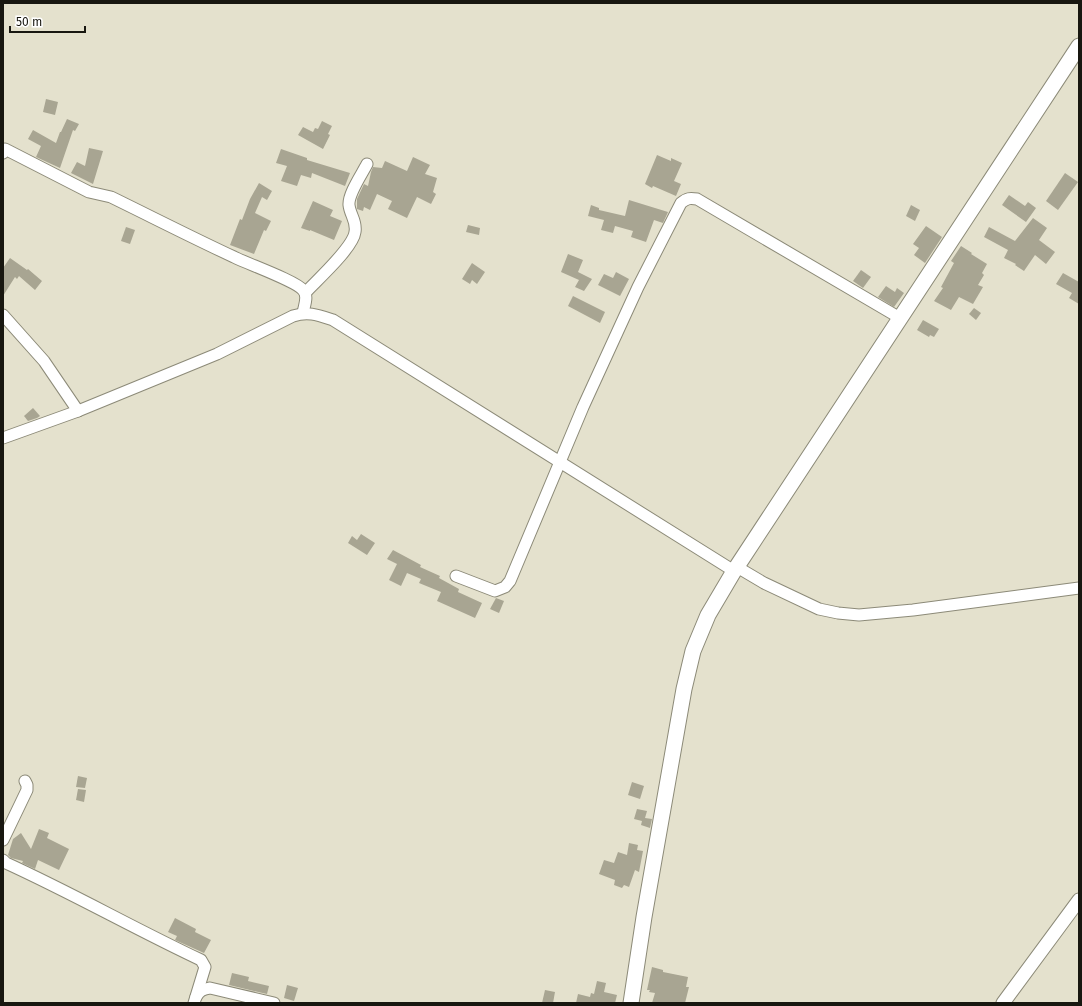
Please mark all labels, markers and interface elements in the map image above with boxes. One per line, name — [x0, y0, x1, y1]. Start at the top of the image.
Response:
scale bar — [10, 8, 85, 34]
text: 50 m — [16, 15, 42, 29]

